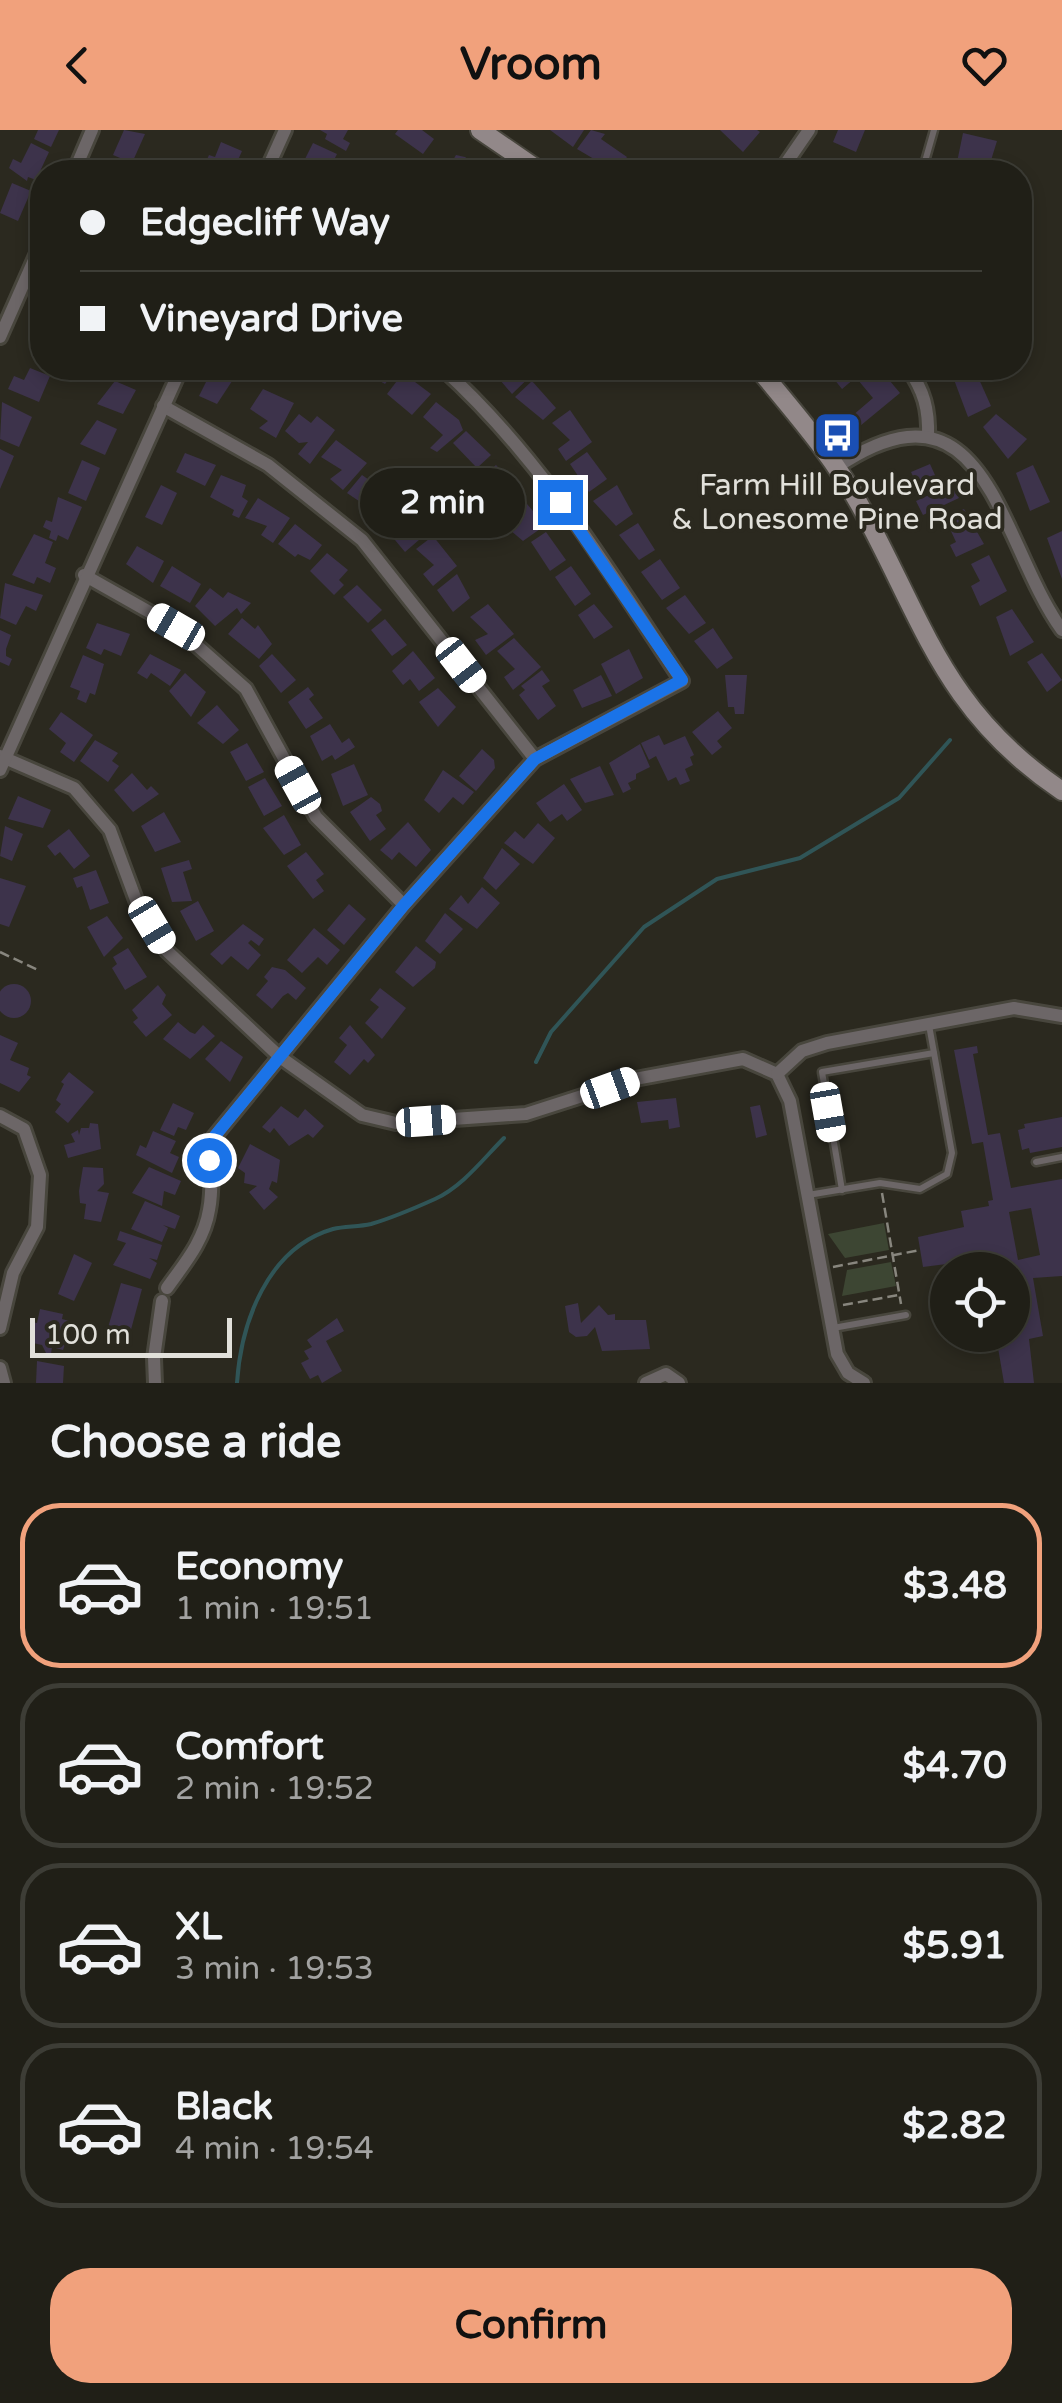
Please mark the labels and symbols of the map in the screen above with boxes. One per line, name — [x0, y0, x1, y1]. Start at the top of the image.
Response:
bus stop icon: Farm Hill Boulevard & Lonesome Pine Road — [811, 410, 863, 462]
callout: 2 min — [360, 467, 525, 537]
place label: Farm Hill Boulevard & Lonesome Pine Road — [671, 467, 1003, 538]
route end — [538, 480, 583, 525]
car — [143, 599, 209, 655]
car — [431, 632, 491, 698]
car — [270, 751, 326, 819]
car — [124, 892, 180, 958]
car — [577, 1064, 643, 1112]
car — [808, 1080, 848, 1144]
car — [395, 1104, 457, 1138]
route start — [187, 1138, 232, 1183]
scale bar — [30, 1313, 232, 1358]

